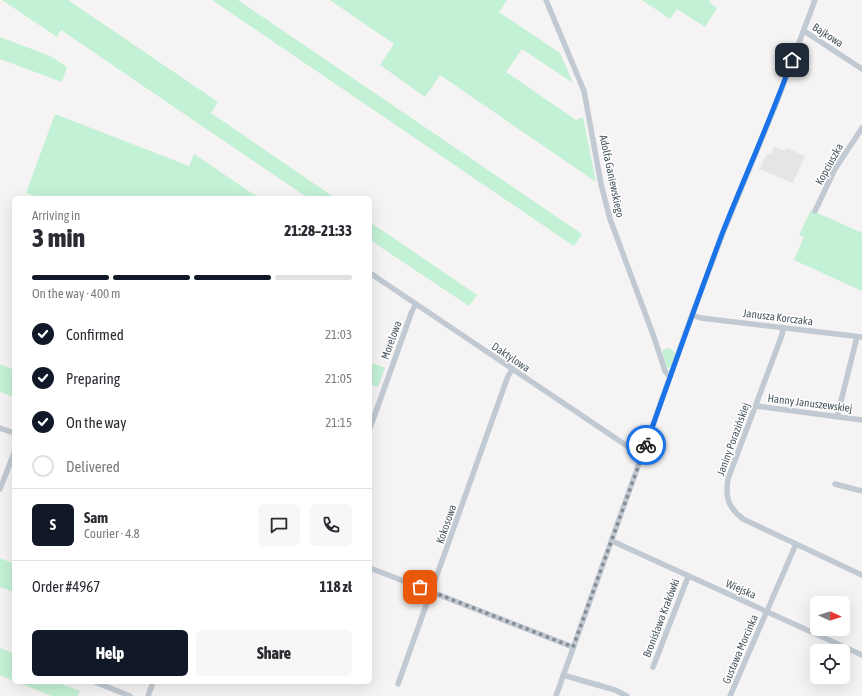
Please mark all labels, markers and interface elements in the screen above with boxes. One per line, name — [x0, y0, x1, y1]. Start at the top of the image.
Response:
street label: Bajkowa — [810, 21, 846, 49]
pin — [775, 43, 809, 77]
icon: home — [781, 49, 803, 71]
street label: Adolfa Ganiewskiego — [597, 134, 627, 218]
street label: Kopciuszka — [813, 141, 845, 187]
text: Arriving in — [32, 208, 80, 223]
text: 21:28–21:33 — [284, 222, 352, 239]
text: 3 min — [32, 223, 85, 253]
text: On the way · 400 m — [32, 286, 120, 301]
street label: Janusza Korczaka — [742, 307, 814, 327]
street label: Morelowa — [378, 319, 404, 361]
icon: check — [32, 323, 54, 345]
text: Confirmed — [66, 326, 124, 343]
text: 21:03 — [325, 327, 352, 342]
street label: Daktylowa — [490, 340, 532, 374]
icon: check — [32, 367, 54, 389]
text: Preparing — [66, 370, 120, 387]
text: 21:05 — [325, 371, 352, 386]
street label: Hanny Januszewskiej — [767, 392, 853, 414]
street label: Janiny Porazińskiej — [714, 401, 752, 477]
icon: check — [32, 411, 54, 433]
text: On the way — [66, 414, 127, 431]
text: 21:15 — [325, 415, 352, 430]
courier — [626, 425, 666, 465]
icon: bike — [635, 434, 657, 456]
text: Delivered — [66, 458, 120, 475]
street label: Kokosowa — [434, 503, 458, 545]
button: chat — [258, 504, 300, 546]
button: phone — [310, 504, 352, 546]
text: Sam — [84, 509, 108, 526]
text: S — [50, 516, 56, 533]
text: Courier · 4.8 — [84, 526, 140, 541]
pin — [403, 570, 437, 604]
icon: bag — [409, 576, 431, 598]
street label: Bronisława Krakówki — [640, 577, 682, 659]
street label: Wiejska — [724, 577, 758, 601]
text: Order #4967 — [32, 578, 100, 595]
text: 118 zł — [319, 578, 352, 595]
north arrow — [810, 596, 850, 636]
map controls — [810, 596, 850, 684]
street label: Gustawa Morcinka — [720, 613, 760, 685]
button: Help — [32, 630, 188, 676]
button: Share — [196, 630, 352, 676]
button: locate — [810, 644, 850, 684]

